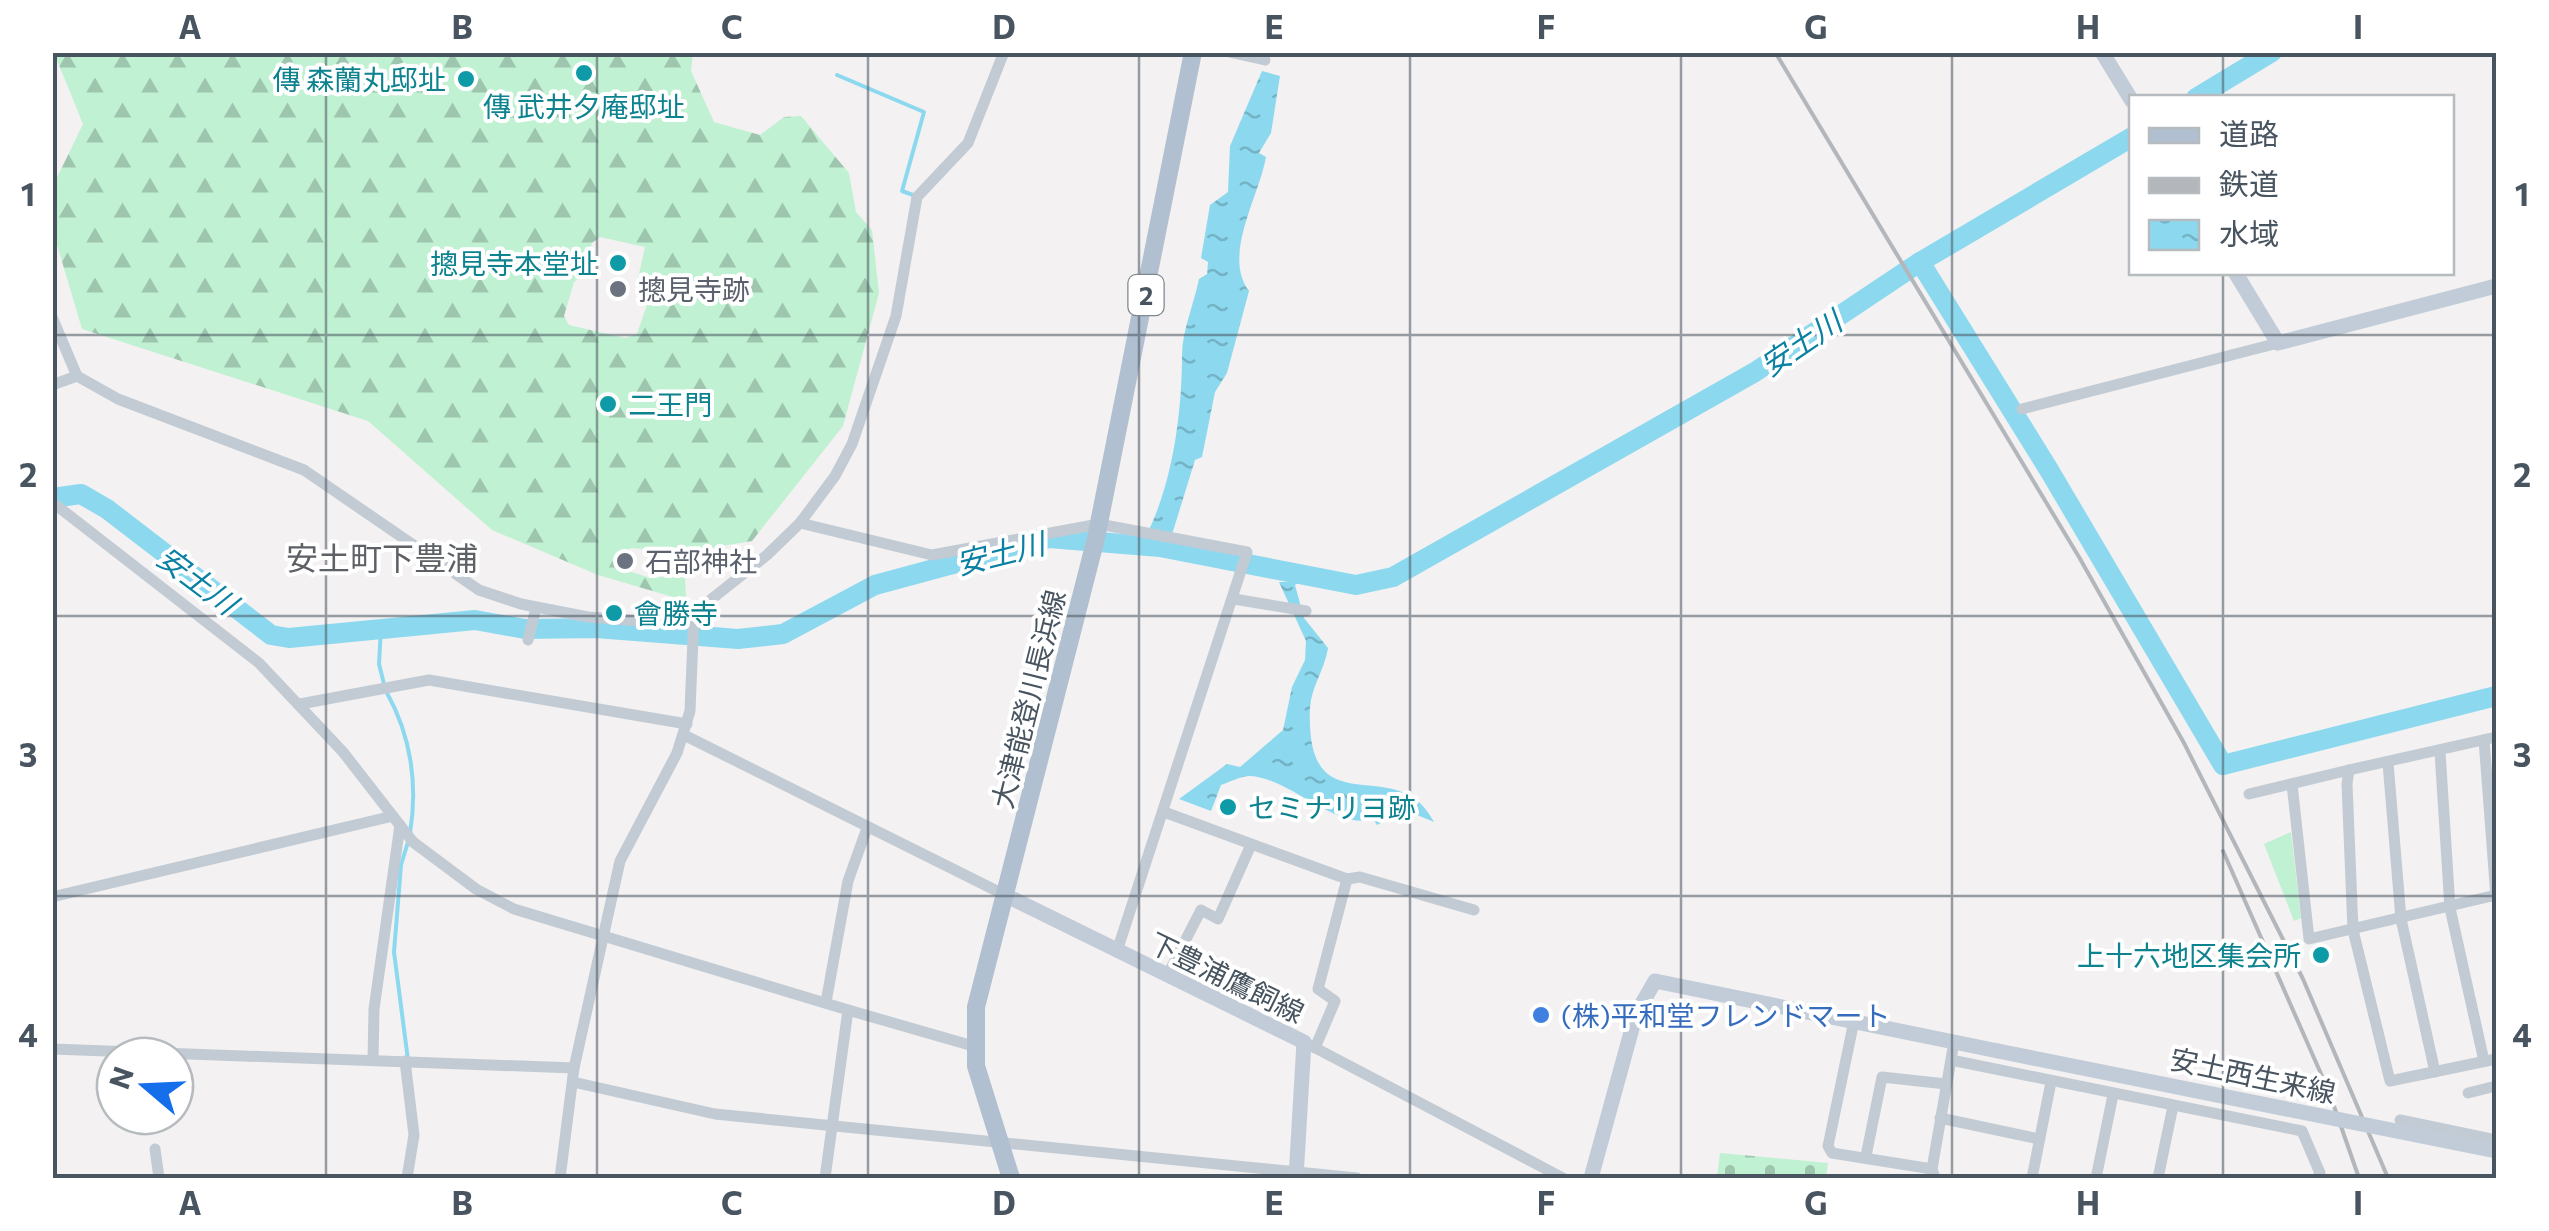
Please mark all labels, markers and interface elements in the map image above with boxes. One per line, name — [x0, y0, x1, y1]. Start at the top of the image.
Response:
text: A — [179, 6, 202, 46]
text: B — [451, 6, 473, 46]
text: C — [721, 6, 743, 46]
text: D — [992, 6, 1016, 46]
text: E — [1264, 6, 1284, 46]
text: F — [1537, 6, 1555, 46]
text: G — [1804, 6, 1828, 46]
text: H — [2076, 6, 2100, 46]
text: I — [2353, 6, 2363, 46]
place label: 傳 森蘭丸邸址 — [273, 62, 446, 96]
marker: 傳 武井夕庵邸址 — [573, 62, 595, 84]
marker: 傳 森蘭丸邸址 — [455, 68, 477, 90]
place label: 傳 武井夕庵邸址 — [483, 89, 685, 123]
legend — [2129, 95, 2454, 275]
text: 道路 — [2219, 114, 2279, 151]
text: 鉄道 — [2219, 164, 2279, 201]
text: 1 — [21, 173, 35, 213]
text: 1 — [2515, 173, 2529, 213]
text: 水域 — [2219, 214, 2279, 251]
place label: 摠見寺本堂址 — [430, 246, 598, 280]
marker: 摠見寺本堂址 — [607, 252, 629, 274]
place label: 摠見寺跡 — [638, 272, 750, 306]
road number: 2 — [1128, 275, 1164, 315]
marker: 摠見寺跡 — [607, 278, 629, 300]
water label: 安土川 — [1752, 300, 1850, 383]
place label: 二王門 — [628, 387, 712, 421]
marker: 二王門 — [597, 393, 619, 415]
text: 2 — [19, 454, 37, 494]
text: 2 — [2513, 454, 2531, 494]
water label: 安土川 — [952, 522, 1051, 581]
water label: 安土川 — [151, 537, 247, 623]
district label: 安土町下豊浦 — [286, 537, 478, 577]
place label: 石部神社 — [645, 544, 757, 578]
marker: 石部神社 — [614, 550, 636, 572]
street label: 大津能登川長浜線 — [984, 586, 1072, 812]
place label: 會勝寺 — [634, 596, 718, 630]
marker: 會勝寺 — [603, 602, 625, 624]
text: 3 — [19, 734, 37, 774]
text: 3 — [2513, 734, 2531, 774]
place label: セミナリヨ跡 — [1248, 790, 1416, 824]
marker: セミナリヨ跡 — [1217, 796, 1239, 818]
street label: 下豊浦鷹飼線 — [1144, 925, 1310, 1029]
place label: 上十六地区集会所 — [2077, 938, 2301, 972]
marker: 上十六地区集会所 — [2310, 944, 2332, 966]
place label: (株)平和堂フレンドマート — [1561, 998, 1891, 1032]
marker: (株)平和堂フレンドマート — [1530, 1004, 1552, 1026]
text: 4 — [18, 1014, 38, 1054]
text: 4 — [2512, 1014, 2532, 1054]
north arrow — [95, 1036, 195, 1136]
street label: 安土西生来線 — [2167, 1041, 2339, 1109]
text: N — [101, 1062, 140, 1093]
text: A — [179, 1182, 202, 1222]
text: B — [451, 1182, 473, 1222]
text: C — [721, 1182, 743, 1222]
text: D — [992, 1182, 1016, 1222]
text: E — [1264, 1182, 1284, 1222]
text: F — [1537, 1182, 1555, 1222]
text: G — [1804, 1182, 1828, 1222]
text: H — [2076, 1182, 2100, 1222]
text: I — [2353, 1182, 2363, 1222]

